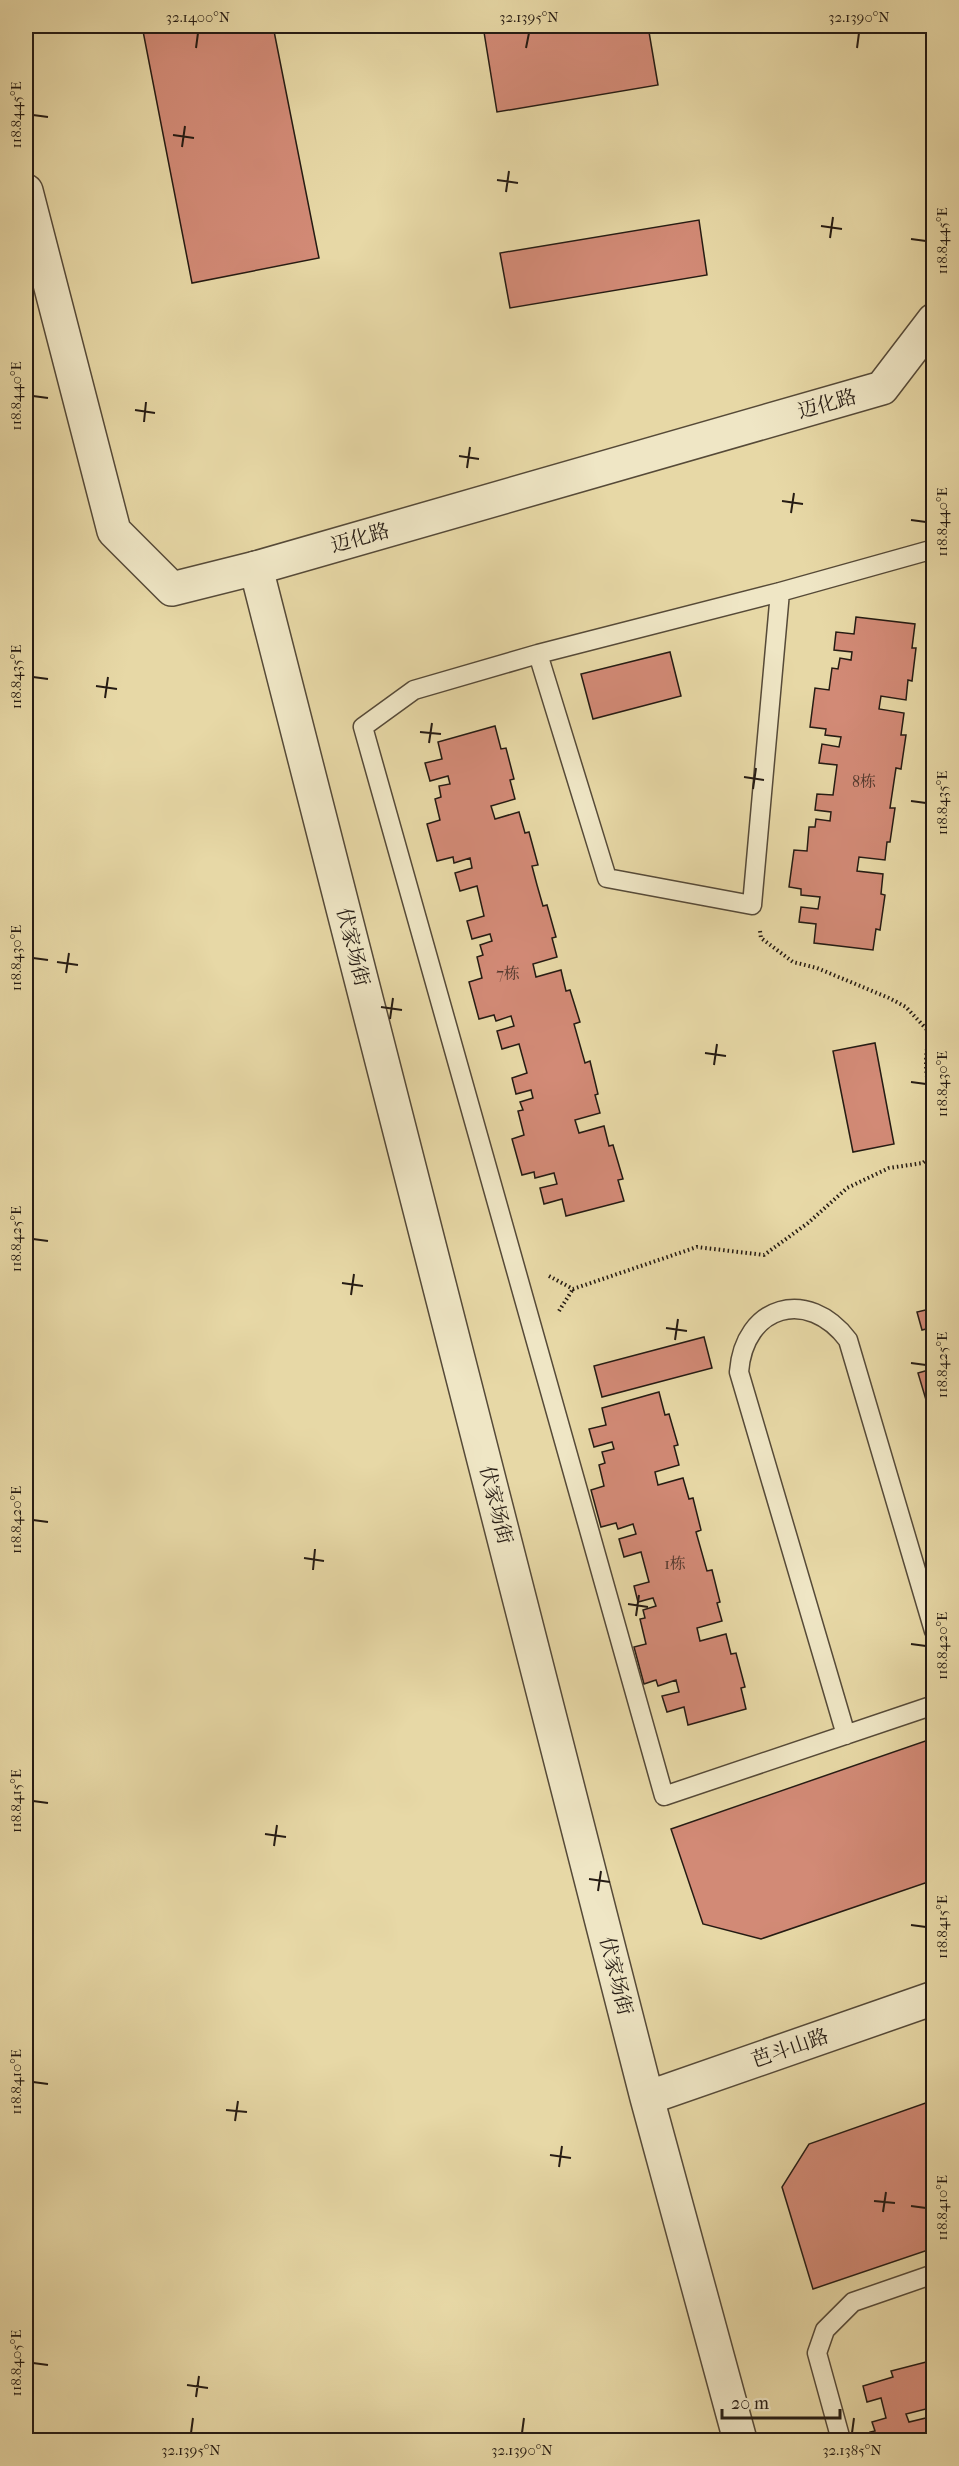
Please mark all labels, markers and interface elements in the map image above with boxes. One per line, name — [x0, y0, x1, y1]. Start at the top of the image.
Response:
text: 32.1400°N — [166, 8, 231, 26]
text: 32.1395°N — [499, 8, 559, 26]
text: 32.1390°N — [828, 8, 890, 26]
text: 118.8445°E — [7, 81, 25, 149]
text: 118.8445°E — [933, 207, 951, 275]
text: 118.8440°E — [7, 361, 25, 431]
street label: 迈化路 — [795, 385, 859, 423]
text: 118.8440°E — [933, 487, 951, 557]
street label: 迈化路 — [328, 519, 392, 557]
text: 118.8435°E — [7, 645, 25, 709]
text: 118.8435°E — [933, 771, 951, 835]
house number: 8栋 — [852, 772, 876, 791]
street label: 伏家场街 — [332, 905, 374, 989]
text: 118.8430°E — [7, 925, 25, 991]
house number: 7栋 — [496, 964, 520, 983]
text: 118.8430°E — [933, 1051, 951, 1117]
text: 118.8425°E — [7, 1206, 25, 1272]
text: 118.8425°E — [933, 1332, 951, 1398]
street label: 伏家场街 — [475, 1463, 517, 1547]
text: 118.8420°E — [7, 1486, 25, 1554]
house number: 1栋 — [664, 1554, 686, 1573]
text: 118.8420°E — [933, 1612, 951, 1680]
text: 118.8415°E — [7, 1769, 25, 1833]
text: 118.8415°E — [933, 1895, 951, 1959]
street label: 伏家场街 — [595, 1934, 637, 2018]
street label: 芭斗山路 — [748, 2024, 832, 2072]
text: 118.8410°E — [7, 2049, 25, 2115]
text: 118.8410°E — [933, 2175, 951, 2241]
text: 118.8405°E — [7, 2330, 25, 2396]
scale bar — [722, 2382, 840, 2420]
text: 20 m — [731, 2393, 769, 2414]
text: 32.1395°N — [161, 2441, 221, 2459]
text: 32.1390°N — [491, 2441, 553, 2459]
text: 32.1385°N — [822, 2441, 882, 2459]

